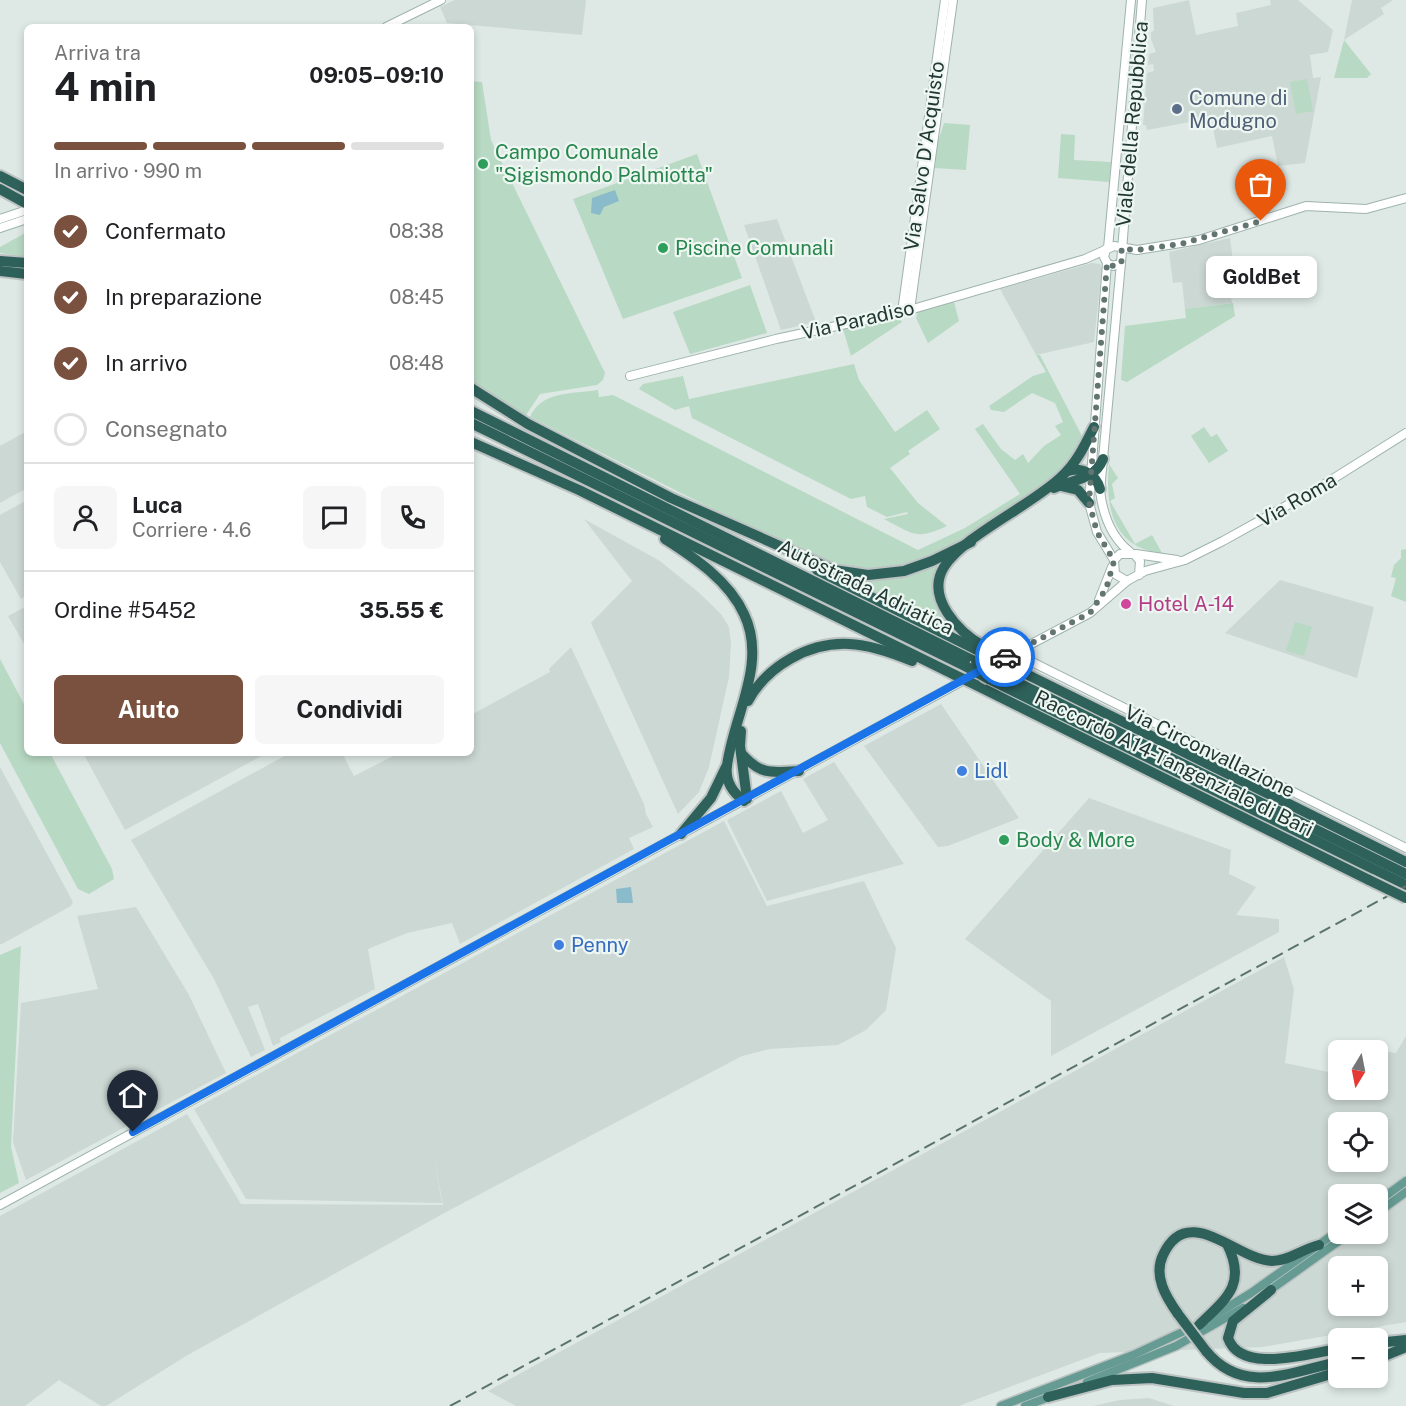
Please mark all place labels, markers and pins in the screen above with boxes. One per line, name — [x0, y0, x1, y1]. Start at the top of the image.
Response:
place label: Comune di Modugno — [1189, 86, 1287, 133]
marker: Comune di Modugno — [1170, 102, 1184, 116]
place label: Campo Comunale "Sigismondo Palmiotta" — [495, 140, 713, 187]
marker: Campo Comunale "Sigismondo Palmiotta" — [476, 157, 490, 171]
pin — [1235, 159, 1286, 221]
place label: Piscine Comunali — [675, 236, 834, 260]
marker: Piscine Comunali — [656, 241, 670, 255]
callout: GoldBet — [1206, 257, 1316, 299]
place label: Hotel A-14 — [1138, 592, 1234, 616]
marker: Hotel A-14 — [1119, 597, 1133, 611]
place label: Lidl — [974, 759, 1009, 783]
marker: Lidl — [955, 764, 969, 778]
place label: Body & More — [1016, 828, 1135, 852]
marker: Body & More — [997, 833, 1011, 847]
place label: Penny — [571, 933, 629, 957]
marker: Penny — [552, 938, 566, 952]
pin — [107, 1070, 158, 1132]

